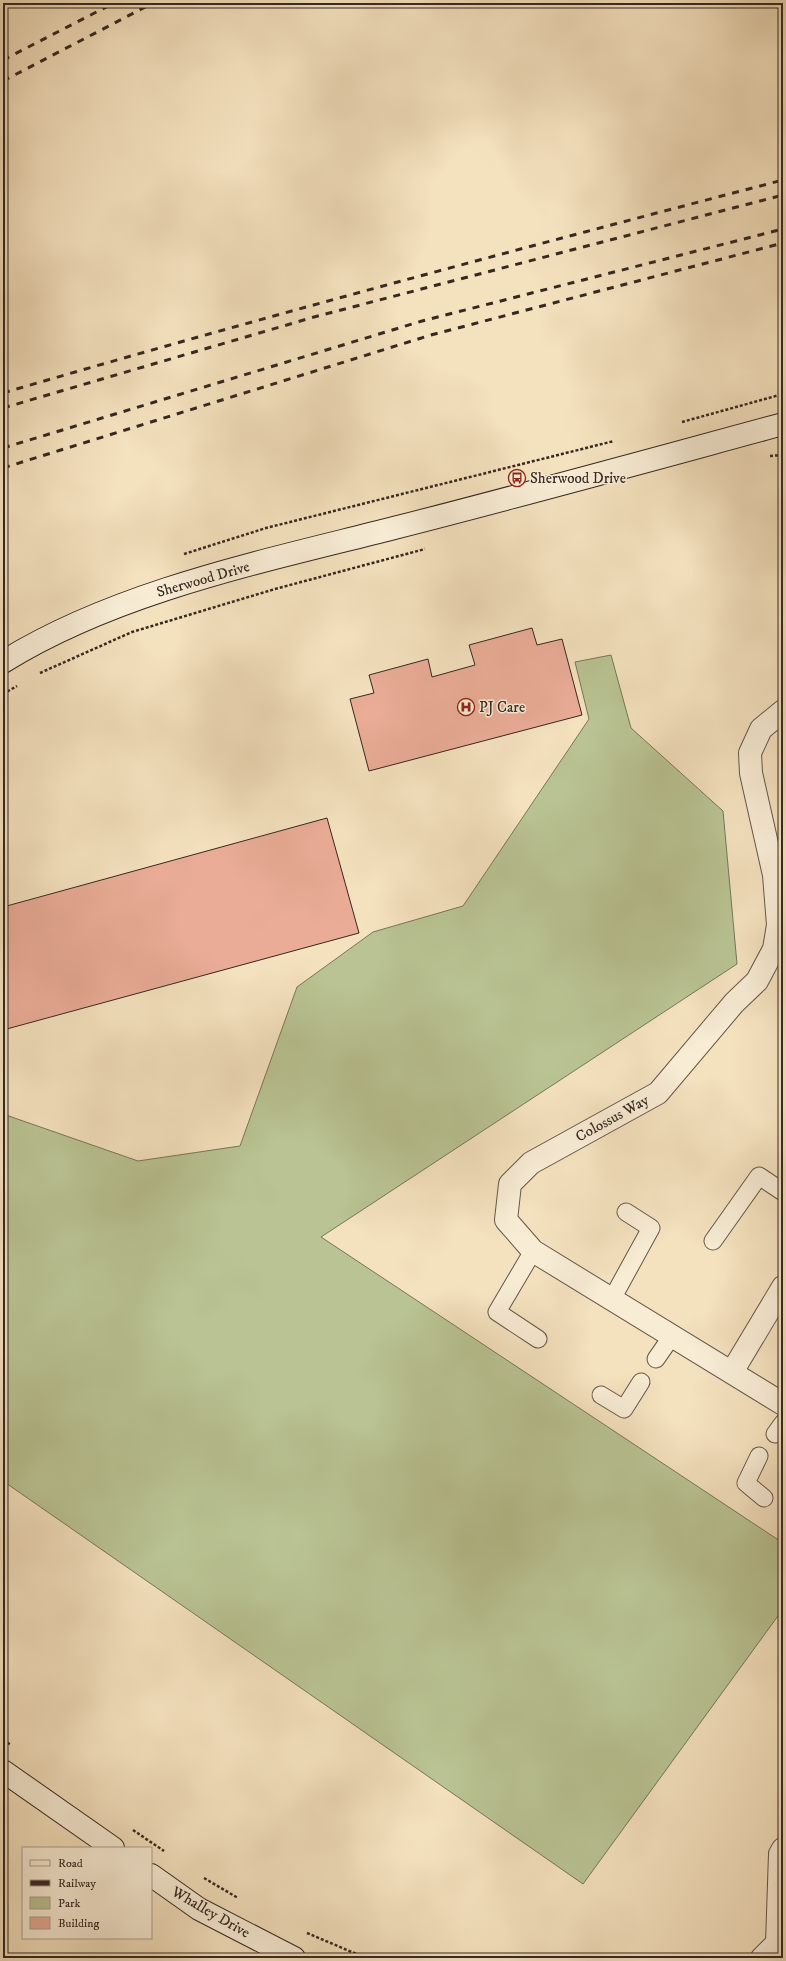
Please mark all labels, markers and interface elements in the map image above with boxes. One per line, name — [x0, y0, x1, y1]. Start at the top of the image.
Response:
bus stop icon: Sherwood Drive — [507, 468, 527, 488]
place label: Sherwood Drive — [530, 469, 626, 488]
street label: Sherwood Drive — [154, 557, 252, 602]
hospital icon: PJ Care — [456, 697, 476, 717]
place label: PJ Care — [479, 698, 525, 717]
street label: Colossus Way — [572, 1090, 653, 1146]
legend — [22, 1847, 152, 1939]
text: Road — [58, 1856, 83, 1871]
text: Railway — [58, 1876, 96, 1891]
street label: Whalley Drive — [167, 1882, 253, 1942]
text: Park — [58, 1896, 80, 1911]
text: Building — [58, 1916, 99, 1931]

